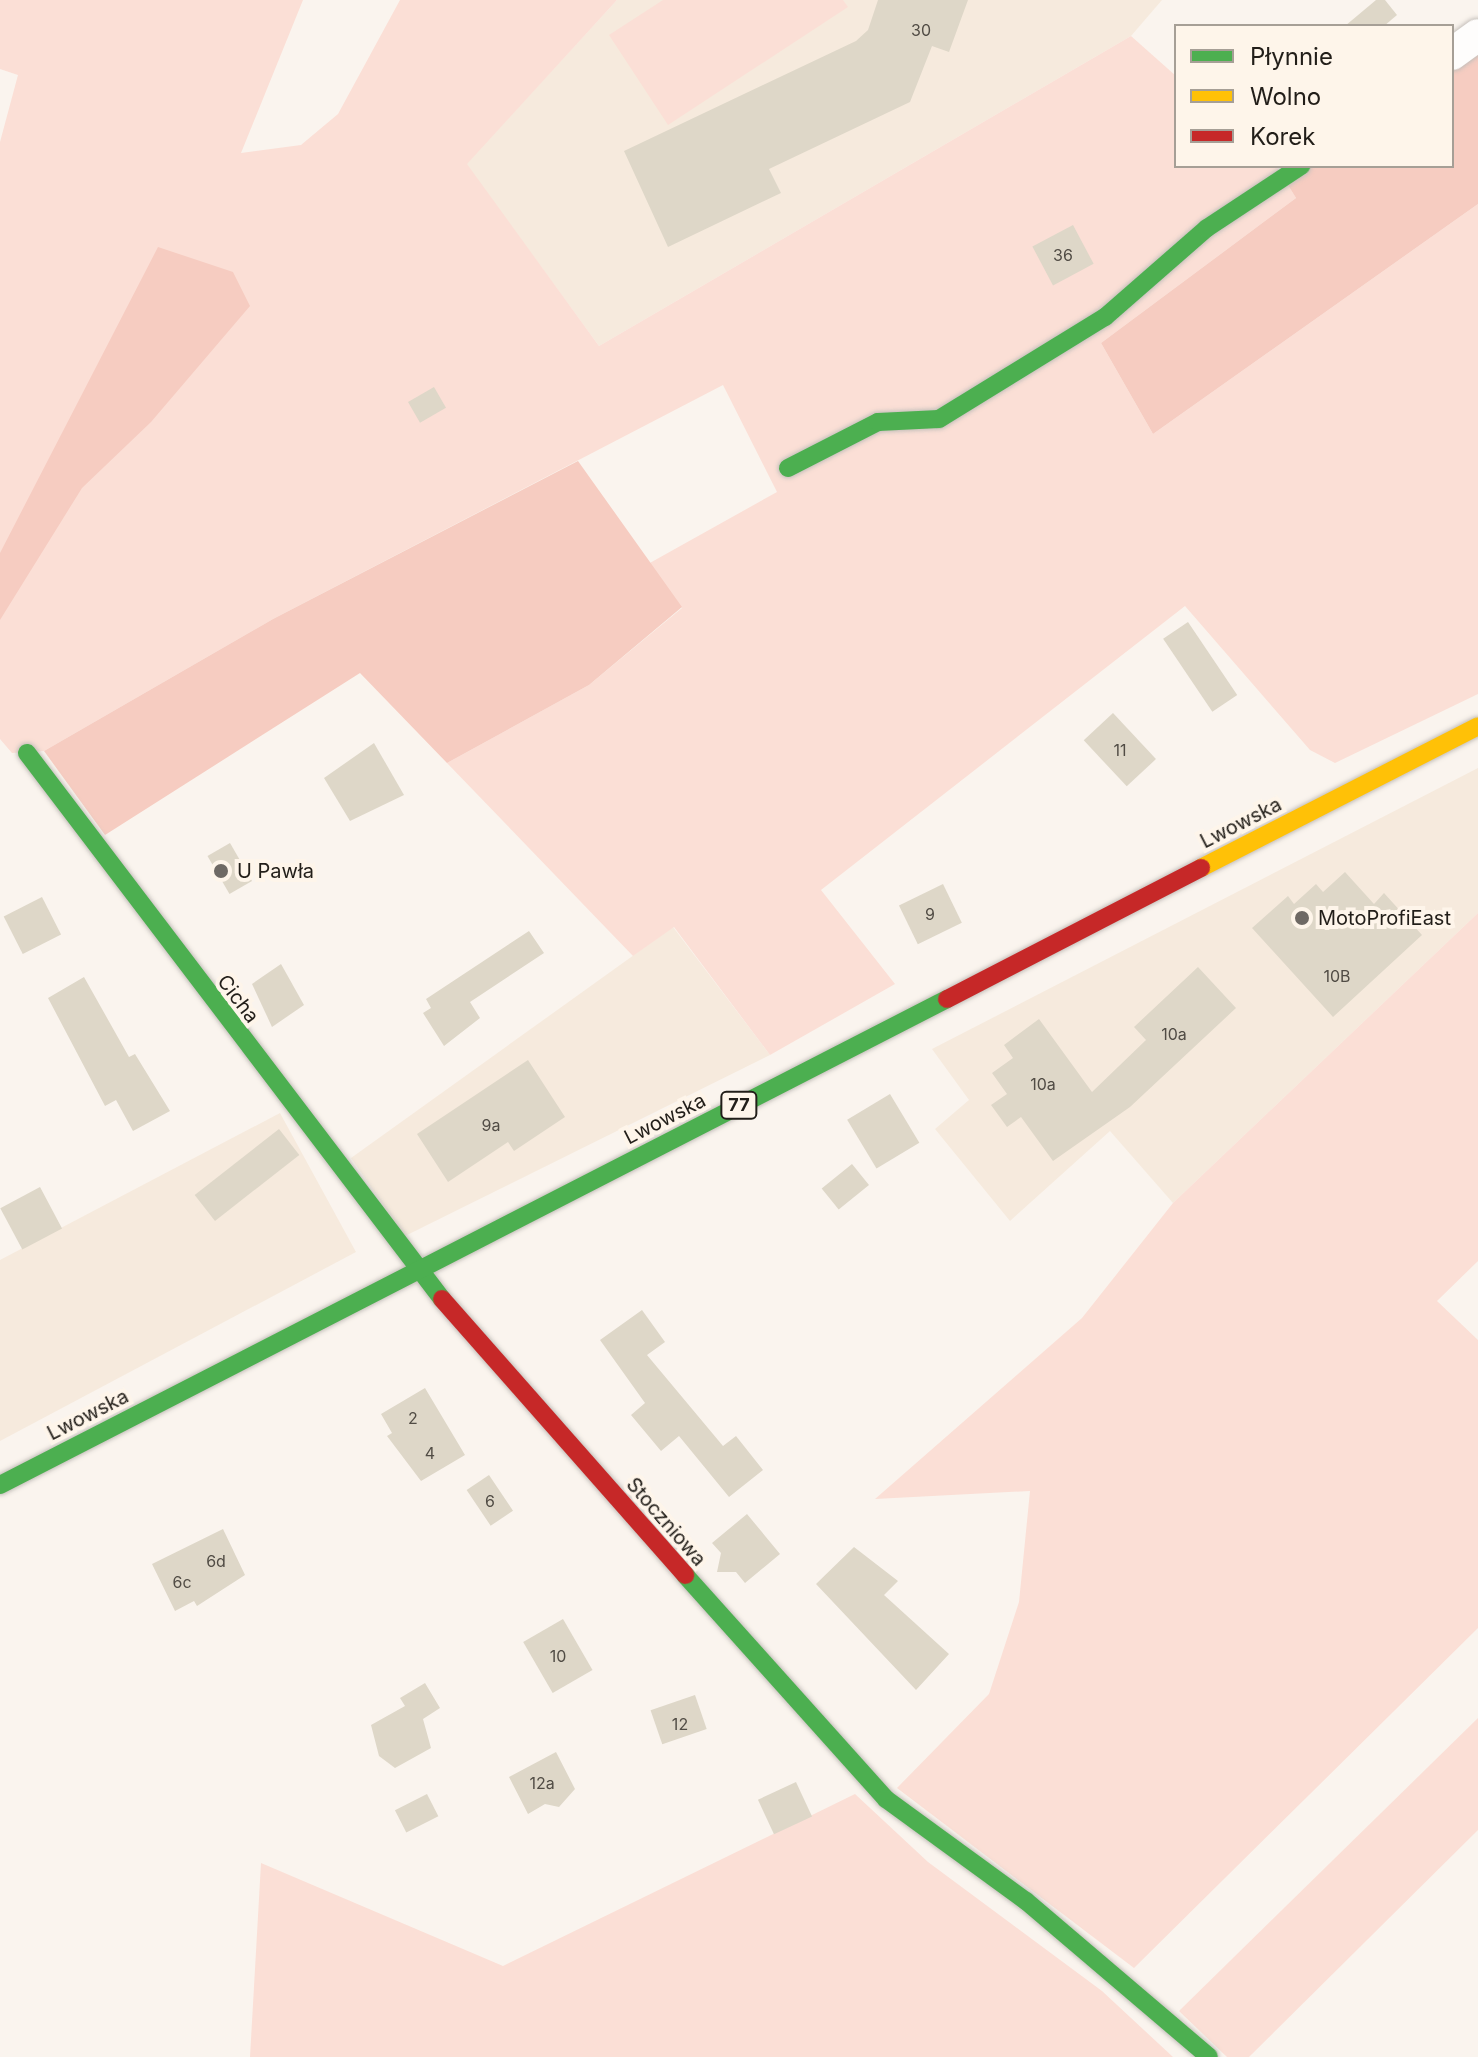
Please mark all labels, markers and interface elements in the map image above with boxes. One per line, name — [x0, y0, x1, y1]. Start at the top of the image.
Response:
house number: 30 — [911, 20, 931, 40]
legend — [1174, 24, 1454, 168]
text: Płynnie — [1250, 42, 1333, 71]
text: Wolno — [1250, 82, 1321, 111]
text: Korek — [1250, 122, 1315, 151]
house number: 36 — [1053, 245, 1073, 265]
house number: 11 — [1113, 740, 1127, 760]
street label: Lwowska — [1196, 792, 1286, 854]
place label: U Pawła — [237, 859, 314, 883]
marker: U Pawła — [212, 862, 230, 880]
house number: 9 — [925, 904, 935, 924]
place label: MotoProfiEast — [1318, 906, 1451, 930]
marker: MotoProfiEast — [1293, 909, 1311, 927]
house number: 10B — [1323, 966, 1351, 986]
street label: Cicha — [212, 970, 264, 1028]
house number: 10a — [1161, 1024, 1187, 1044]
house number: 10a — [1030, 1074, 1056, 1094]
street label: Lwowska — [620, 1088, 710, 1150]
road number: 77 — [719, 1091, 759, 1119]
house number: 9a — [482, 1115, 500, 1135]
street label: Lwowska — [43, 1384, 133, 1446]
house number: 2 — [408, 1408, 418, 1428]
house number: 4 — [425, 1443, 435, 1463]
street label: Stoczniowa — [621, 1473, 711, 1571]
house number: 6 — [485, 1491, 495, 1511]
house number: 6d — [206, 1551, 226, 1571]
house number: 6c — [172, 1572, 192, 1592]
house number: 10 — [550, 1646, 566, 1666]
house number: 12 — [672, 1714, 688, 1734]
house number: 12a — [529, 1773, 555, 1793]

